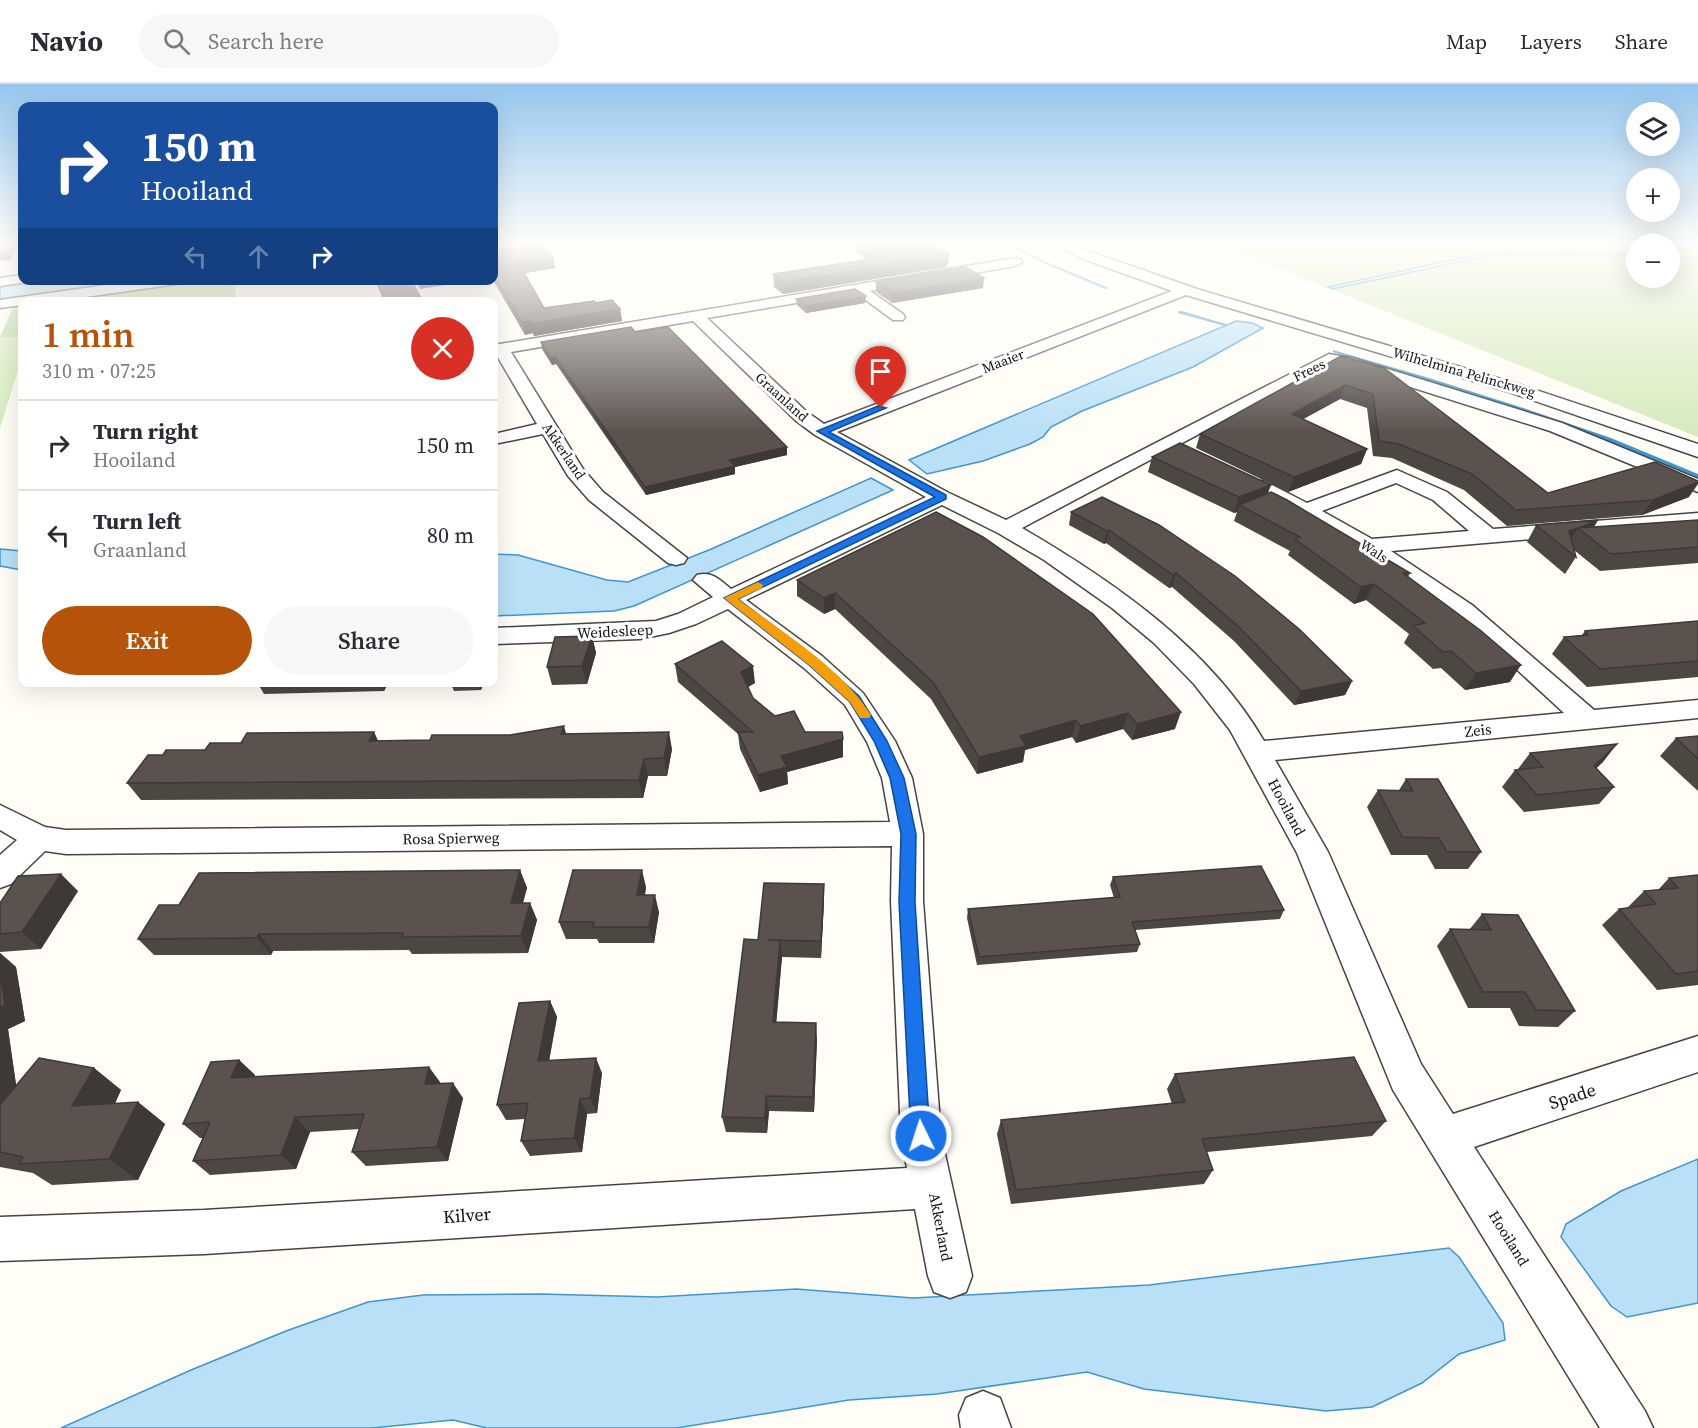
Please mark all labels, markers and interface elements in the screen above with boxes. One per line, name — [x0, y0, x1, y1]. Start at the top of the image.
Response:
search box — [139, 14, 559, 68]
text: Navio — [30, 22, 103, 60]
icon: search — [160, 25, 193, 58]
text: Search here — [208, 26, 324, 56]
text: Map — [1446, 27, 1487, 56]
text: Layers — [1520, 27, 1582, 56]
text: Share — [1615, 27, 1668, 56]
map controls — [1626, 102, 1680, 288]
button: layers — [1626, 102, 1680, 156]
text: 150 m — [141, 117, 256, 175]
icon: right — [42, 126, 120, 204]
button: + — [1626, 168, 1680, 222]
text: Hooiland — [141, 172, 252, 209]
button: − — [1626, 234, 1680, 288]
icon: left — [179, 240, 212, 273]
icon: ahead — [242, 240, 275, 273]
icon: right — [305, 240, 338, 273]
text: 1 min — [42, 310, 134, 359]
button: close — [411, 317, 474, 380]
street label: Wilhelmina Pelinckweg — [1390, 342, 1538, 402]
street label: Maaier — [979, 344, 1027, 378]
pin — [855, 346, 906, 408]
street label: Frees — [1289, 354, 1329, 386]
icon: arrive — [864, 355, 897, 388]
text: 310 m · 07:25 — [42, 357, 156, 385]
street label: Graanland — [751, 368, 813, 426]
text: Turn right — [93, 416, 198, 446]
street label: Akkerland — [538, 419, 590, 483]
icon: right — [42, 429, 75, 462]
text: 150 m — [416, 430, 474, 460]
text: Hooiland — [93, 446, 176, 474]
text: Turn left — [93, 506, 181, 536]
icon: left — [42, 519, 75, 552]
text: 80 m — [427, 520, 474, 550]
street label: Wals — [1356, 534, 1392, 568]
text: Graanland — [93, 536, 187, 564]
button: Exit — [42, 606, 252, 675]
button: Share — [264, 606, 474, 675]
street label: Weidesleep — [576, 619, 654, 643]
street label: Zeis — [1464, 718, 1492, 742]
street label: Hooiland — [1263, 775, 1311, 840]
street label: Rosa Spierweg — [402, 827, 500, 849]
street label: Spade — [1545, 1077, 1599, 1115]
position arrow — [889, 1104, 953, 1168]
street label: Akkerland — [924, 1191, 958, 1264]
street label: Kilver — [442, 1201, 492, 1229]
street label: Hooiland — [1484, 1206, 1535, 1270]

